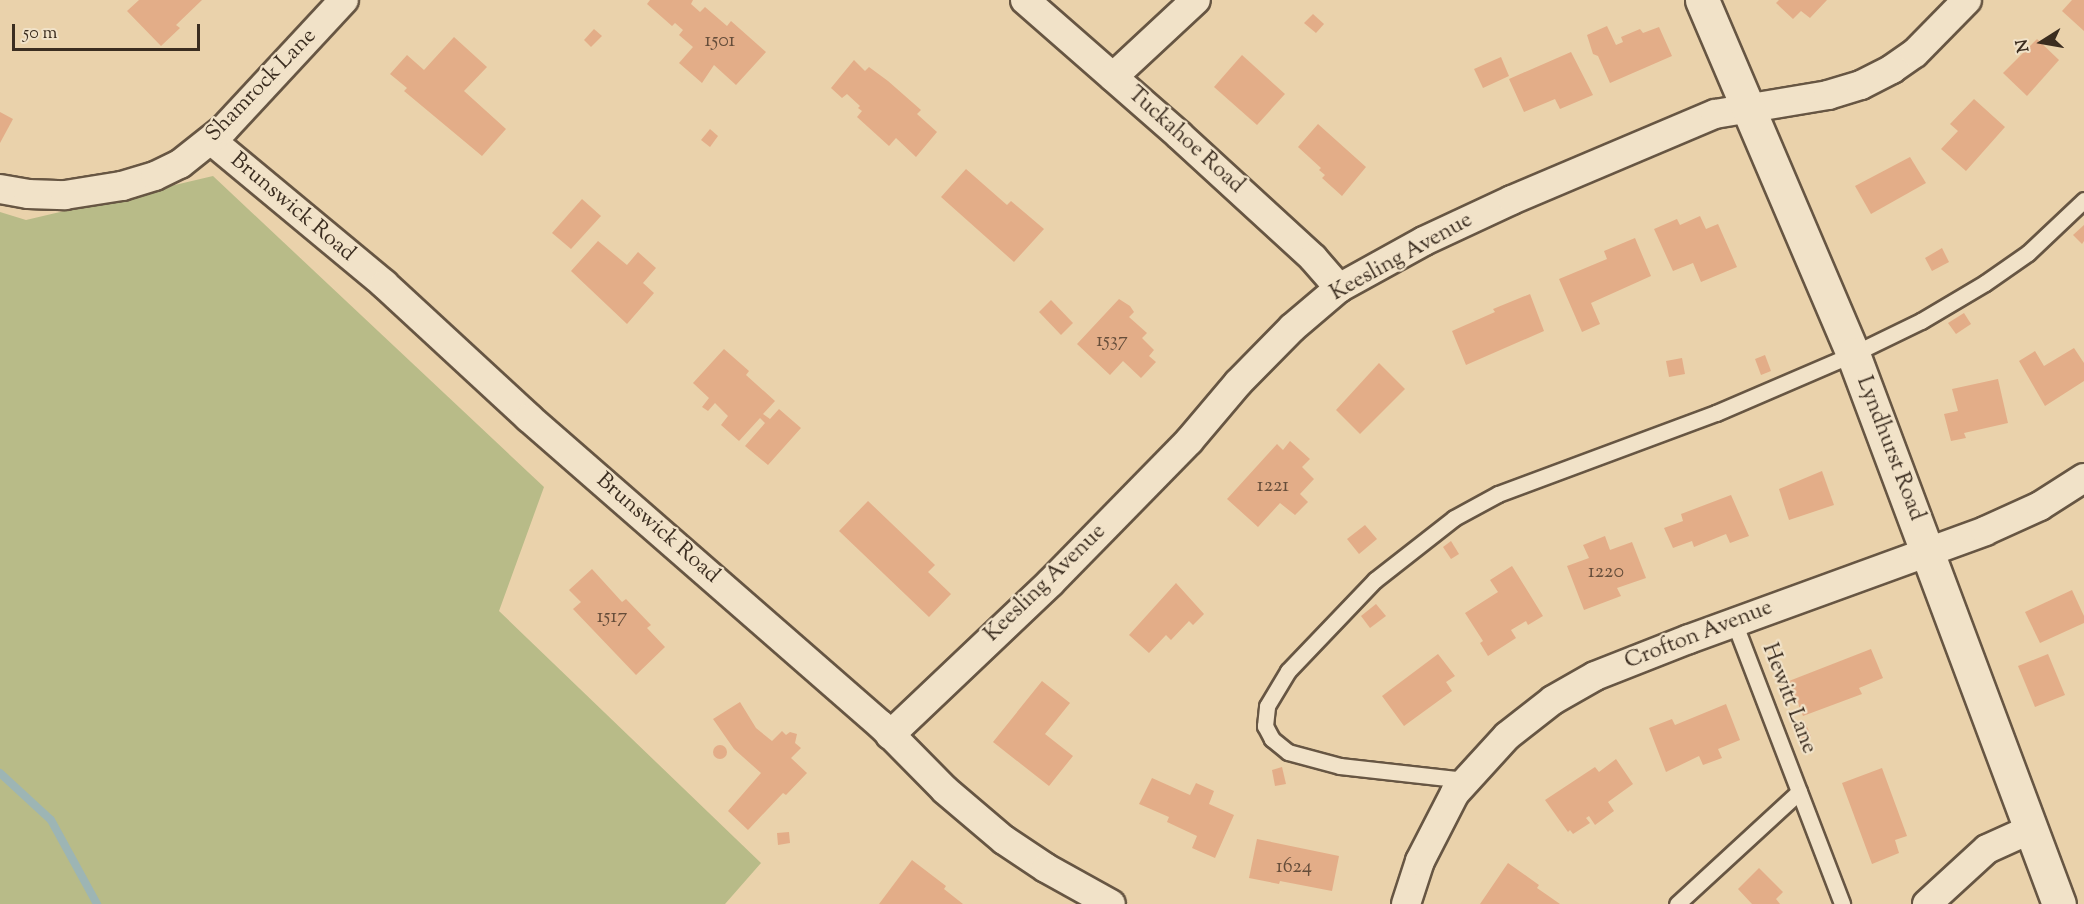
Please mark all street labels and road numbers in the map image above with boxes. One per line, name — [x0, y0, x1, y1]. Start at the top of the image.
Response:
street label: Shamrock Lane — [201, 24, 323, 148]
street label: Tuckahoe Road — [1121, 82, 1249, 200]
street label: Brunswick Road — [224, 148, 360, 268]
street label: Keesling Avenue — [1326, 208, 1478, 308]
street label: Lyndhurst Road — [1849, 373, 1929, 525]
street label: Brunswick Road — [590, 468, 724, 590]
street label: Keesling Avenue — [980, 520, 1112, 648]
street label: Crofton Avenue — [1621, 596, 1777, 676]
street label: Hewitt Lane — [1755, 640, 1821, 758]

